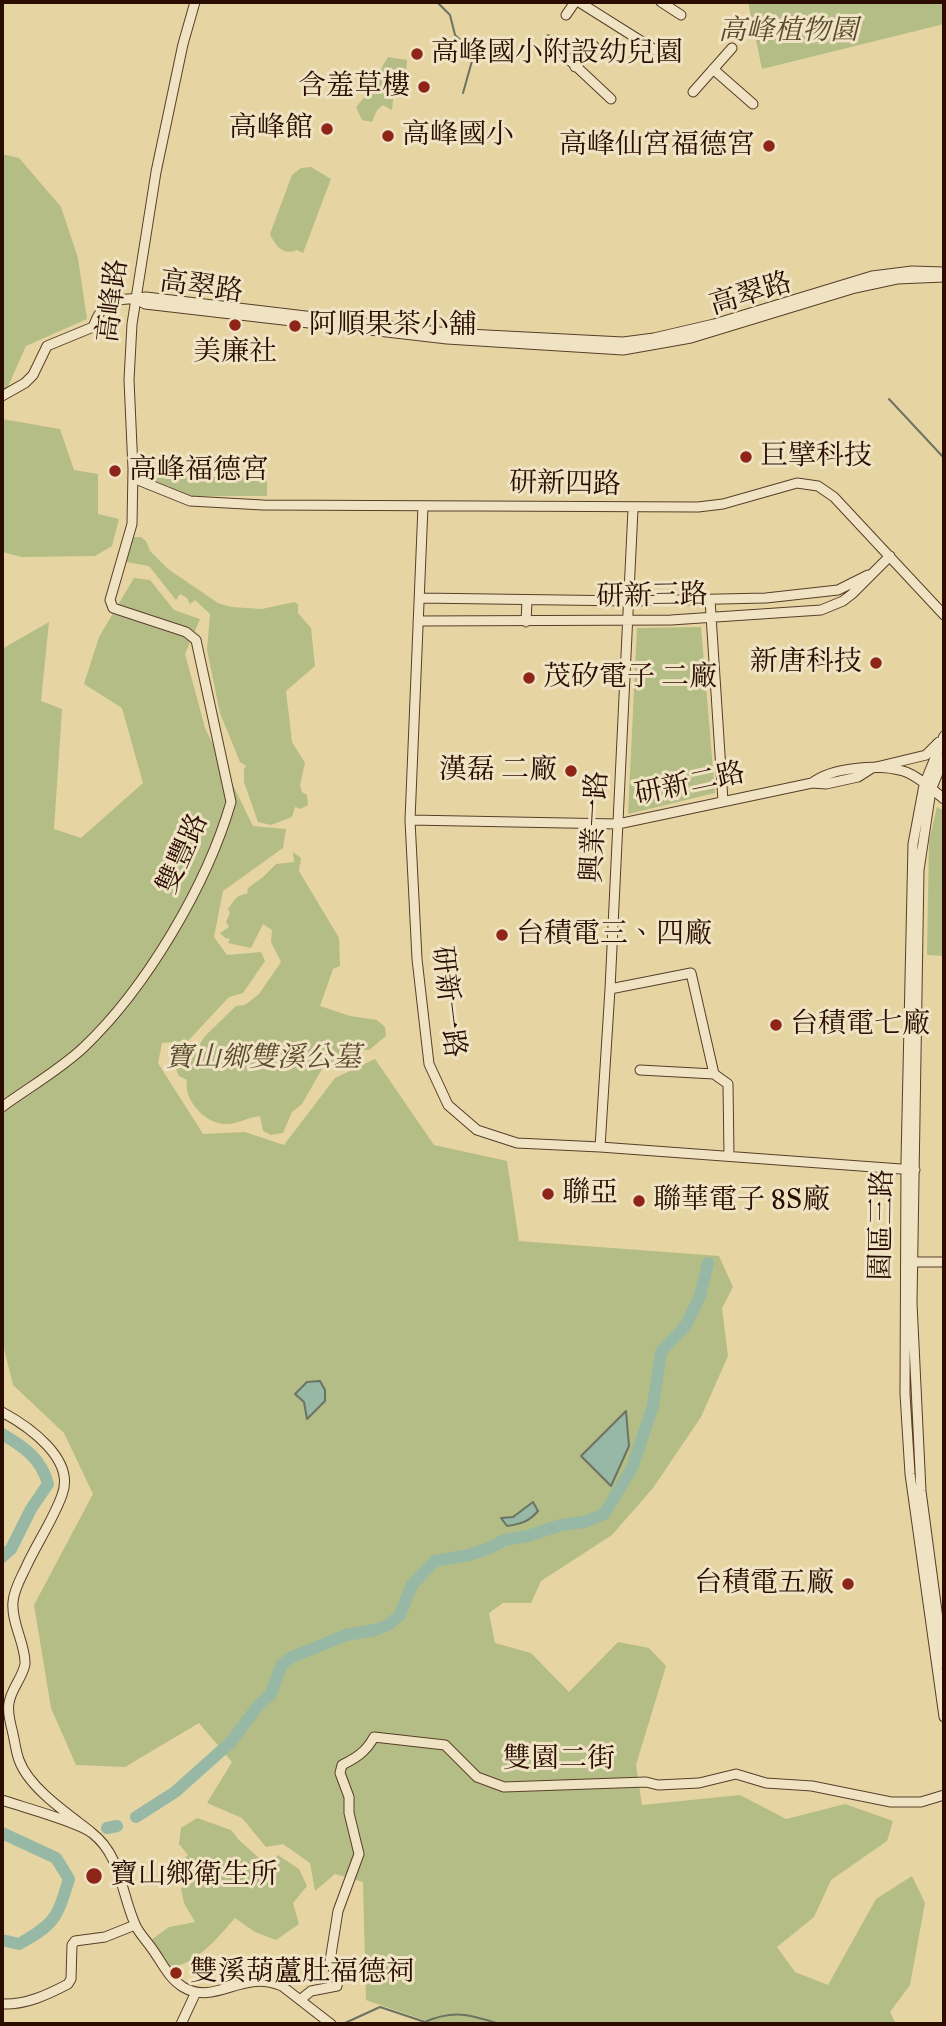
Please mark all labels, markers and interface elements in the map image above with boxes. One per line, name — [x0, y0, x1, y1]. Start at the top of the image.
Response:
park label: 高峰植物園 — [718, 15, 858, 49]
place label: 高峰國小附設幼兒園 — [431, 37, 683, 71]
marker: 高峰國小附設幼兒園 — [409, 46, 425, 62]
place label: 含羞草樓 — [298, 70, 410, 104]
marker: 含羞草樓 — [416, 79, 432, 95]
place label: 高峰館 — [229, 112, 313, 146]
place label: 高峰國小 — [402, 119, 514, 153]
marker: 高峰館 — [319, 121, 335, 137]
marker: 高峰國小 — [380, 128, 396, 144]
place label: 高峰仙宮福德宮 — [559, 129, 755, 163]
marker: 高峰仙宮福德宮 — [761, 138, 777, 154]
street label: 高峰路 — [92, 257, 136, 345]
street label: 高翠路 — [157, 266, 245, 310]
street label: 高翠路 — [706, 267, 796, 323]
place label: 阿順果茶小舖 — [309, 309, 477, 343]
marker: 美廉社 — [227, 317, 243, 333]
marker: 阿順果茶小舖 — [287, 318, 303, 334]
place label: 美廉社 — [193, 336, 277, 370]
place label: 巨擘科技 — [760, 440, 872, 474]
marker: 巨擘科技 — [738, 449, 754, 465]
place label: 高峰福德宮 — [129, 454, 269, 488]
marker: 高峰福德宮 — [107, 463, 123, 479]
street label: 研新四路 — [509, 467, 621, 503]
street label: 研新三路 — [596, 579, 708, 615]
place label: 新唐科技 — [750, 646, 862, 680]
marker: 新唐科技 — [868, 655, 884, 671]
place label: 茂矽電子 二廠 — [543, 661, 717, 695]
marker: 茂矽電子 二廠 — [521, 670, 537, 686]
place label: 漢磊 二廠 — [439, 754, 557, 788]
street label: 研新二路 — [632, 757, 748, 813]
marker: 漢磊 二廠 — [563, 763, 579, 779]
street label: 興業一路 — [576, 770, 616, 884]
street label: 雙豐路 — [152, 809, 216, 899]
place label: 台積電三、四廠 — [516, 918, 712, 952]
marker: 台積電三、四廠 — [494, 927, 510, 943]
street label: 研新一路 — [424, 944, 470, 1060]
place label: 台積電七廠 — [790, 1008, 930, 1042]
marker: 台積電七廠 — [768, 1017, 784, 1033]
park label: 寶山鄉雙溪公墓 — [165, 1042, 361, 1076]
street label: 園區三路 — [865, 1169, 901, 1281]
place label: 聯亞 — [562, 1177, 618, 1211]
place label: 聯華電子 8S廠 — [653, 1184, 830, 1218]
marker: 聯亞 — [540, 1186, 556, 1202]
marker: 聯華電子 8S廠 — [631, 1193, 647, 1209]
place label: 台積電五廠 — [694, 1567, 834, 1601]
marker: 台積電五廠 — [840, 1576, 856, 1592]
street label: 雙園二街 — [503, 1743, 615, 1777]
place label: 寶山鄉衛生所 — [110, 1859, 278, 1893]
marker: 寶山鄉衛生所 — [84, 1866, 104, 1886]
place label: 雙溪葫蘆肚福德祠 — [190, 1956, 414, 1990]
marker: 雙溪葫蘆肚福德祠 — [168, 1965, 184, 1981]

